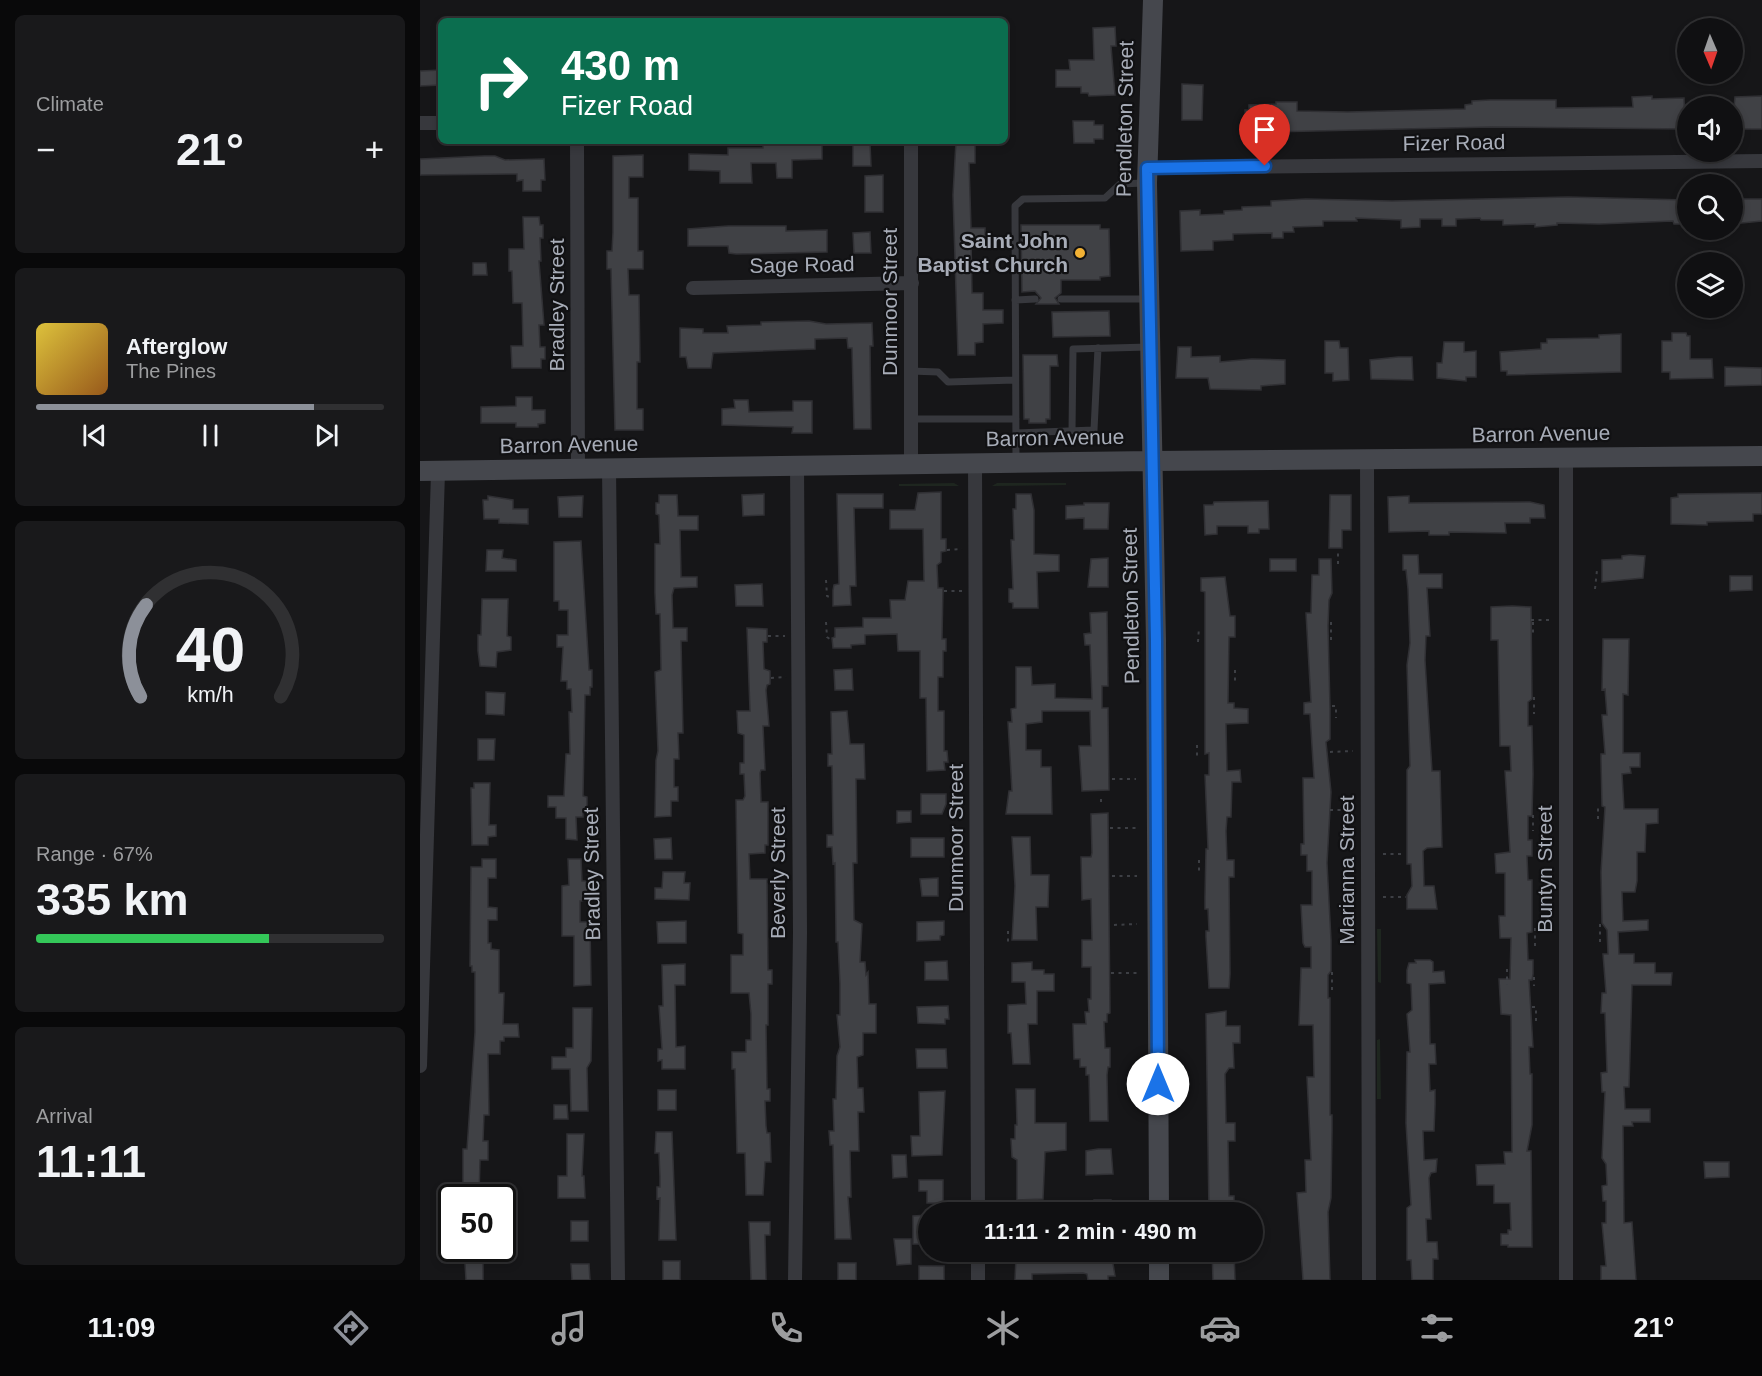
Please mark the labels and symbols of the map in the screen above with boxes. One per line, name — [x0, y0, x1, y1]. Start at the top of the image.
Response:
north arrow — [1677, 18, 1743, 84]
street label: Pendleton Street — [1112, 40, 1137, 197]
pin — [1239, 104, 1290, 166]
street label: Fizer Road — [1402, 130, 1506, 155]
street label: Dunmoor Street — [878, 228, 901, 376]
place label: Saint John Baptist Church — [917, 229, 1068, 276]
street label: Bradley Street — [545, 238, 568, 372]
marker: Saint John Baptist Church — [1073, 246, 1087, 260]
street label: Sage Road — [749, 252, 855, 277]
street label: Barron Avenue — [1472, 421, 1610, 446]
street label: Barron Avenue — [986, 425, 1124, 450]
street label: Barron Avenue — [500, 432, 638, 457]
street label: Pendleton Street — [1118, 527, 1143, 684]
street label: Dunmoor Street — [944, 764, 967, 912]
street label: Marianna Street — [1335, 795, 1358, 945]
street label: Buntyn Street — [1533, 805, 1556, 933]
street label: Bradley Street — [579, 807, 604, 941]
street label: Beverly Street — [766, 807, 789, 939]
position arrow — [1126, 1052, 1190, 1116]
speed limit sign: 50 — [438, 1184, 516, 1262]

